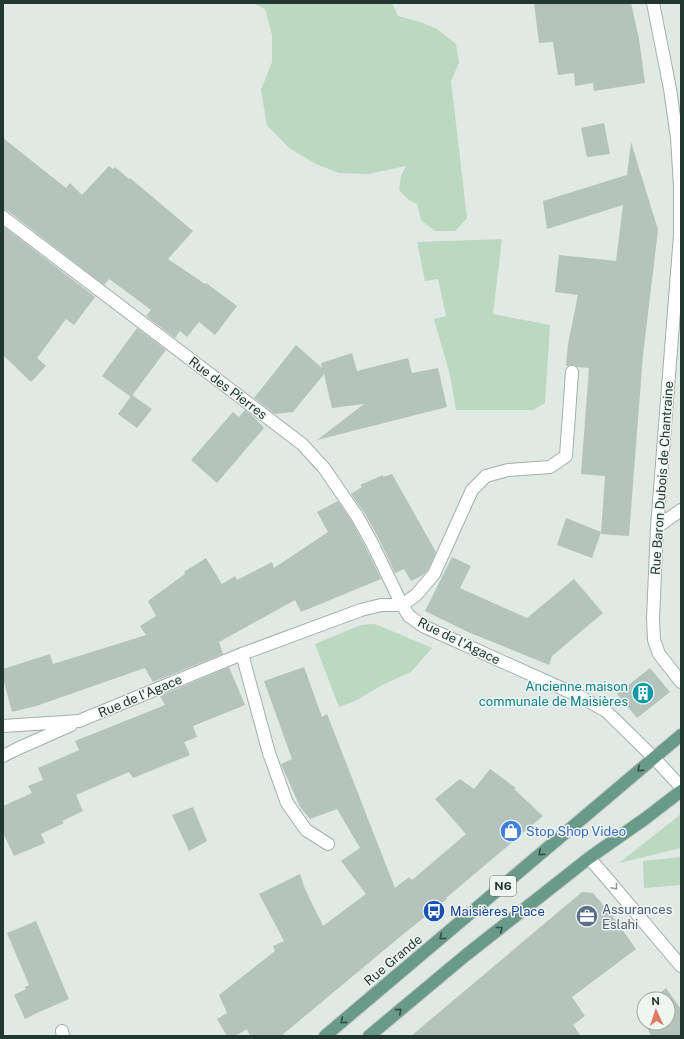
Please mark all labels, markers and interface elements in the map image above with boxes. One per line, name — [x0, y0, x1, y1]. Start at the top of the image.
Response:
street label: Rue des Pierres — [186, 354, 270, 422]
street label: Rue Baron Dubois de Chantraine — [648, 381, 676, 575]
street label: Rue de l'Agace — [415, 615, 503, 667]
street label: Rue de l'Agace — [96, 672, 184, 720]
place label: Ancienne maison communale de Maisières — [479, 679, 628, 709]
building icon: Ancienne maison communale de Maisières — [630, 680, 656, 706]
one-way arrow — [638, 765, 645, 772]
shop icon: Stop Shop Video — [498, 818, 524, 844]
place label: Stop Shop Video — [526, 824, 626, 839]
one-way arrow — [538, 849, 546, 856]
road number: N6 — [490, 876, 516, 896]
one-way arrow — [610, 882, 617, 890]
bus stop icon: Maisières Place — [421, 898, 447, 924]
place label: Assurances Eslahi — [602, 902, 672, 932]
office icon: Assurances Eslahi — [574, 903, 600, 929]
place label: Maisières Place — [450, 904, 545, 919]
one-way arrow — [495, 926, 502, 933]
street label: Rue Grande — [361, 931, 425, 989]
one-way arrow — [439, 933, 446, 940]
north arrow — [636, 991, 676, 1031]
text: N — [651, 995, 660, 1007]
one-way arrow — [394, 1009, 402, 1016]
one-way arrow — [340, 1017, 347, 1024]

